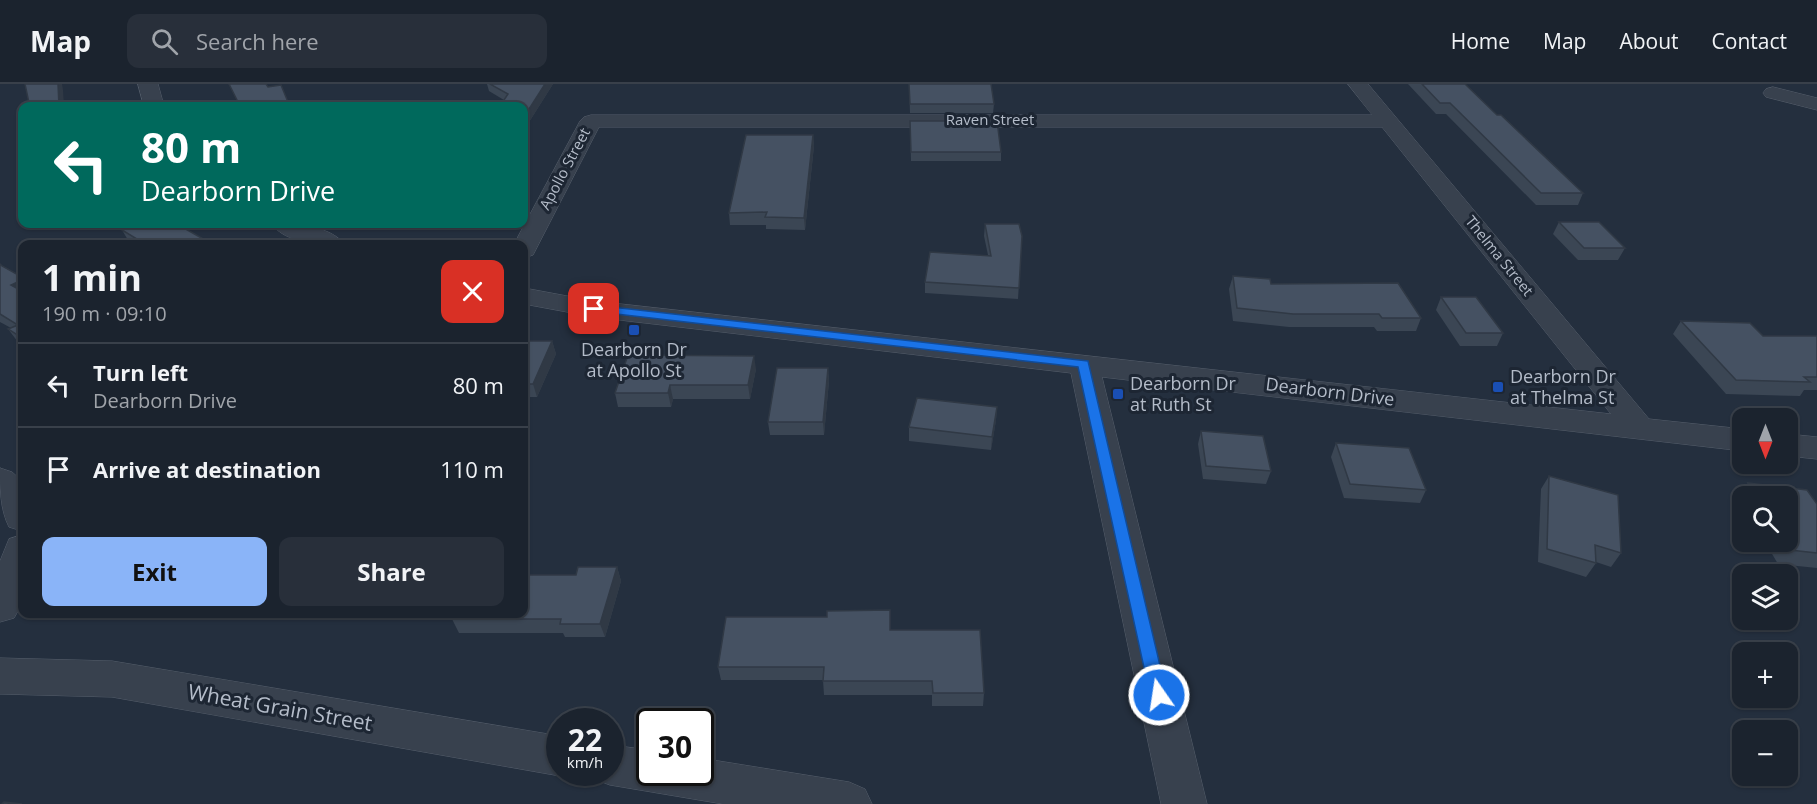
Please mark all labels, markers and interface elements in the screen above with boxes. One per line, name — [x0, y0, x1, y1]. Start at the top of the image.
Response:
search box — [127, 14, 547, 68]
text: Map — [30, 22, 91, 60]
icon: search — [148, 25, 181, 58]
text: Search here — [196, 26, 319, 56]
text: Home — [1451, 27, 1510, 55]
text: Map — [1543, 27, 1586, 55]
text: About — [1619, 27, 1679, 55]
text: Contact — [1712, 27, 1787, 55]
street label: Raven Street — [946, 109, 1034, 129]
text: 80 m — [141, 118, 241, 175]
street label: Apollo Street — [534, 124, 594, 213]
icon: left — [42, 126, 120, 204]
text: Dearborn Drive — [141, 172, 335, 209]
street label: Thelma Street — [1461, 211, 1538, 300]
text: 1 min — [42, 253, 142, 302]
button: close — [441, 260, 504, 323]
pin — [568, 283, 619, 334]
icon: arrive — [577, 292, 610, 325]
text: 190 m · 09:10 — [42, 300, 167, 327]
marker: Dearborn Dr at Apollo St — [627, 323, 641, 337]
place label: Dearborn Dr at Apollo St — [581, 337, 688, 382]
text: Turn left — [93, 357, 188, 387]
place label: Dearborn Dr at Thelma St — [1510, 364, 1616, 409]
icon: left — [42, 369, 75, 402]
text: 80 m — [453, 370, 504, 400]
place label: Dearborn Dr at Ruth St — [1130, 371, 1236, 416]
street label: Dearborn Drive — [1264, 371, 1396, 411]
marker: Dearborn Dr at Thelma St — [1491, 380, 1505, 394]
text: Dearborn Drive — [93, 387, 237, 414]
marker: Dearborn Dr at Ruth St — [1111, 387, 1125, 401]
north arrow — [1732, 408, 1798, 474]
map controls — [1732, 408, 1798, 786]
icon: arrive — [42, 453, 75, 486]
text: Arrive at destination — [93, 454, 321, 484]
text: 110 m — [440, 454, 504, 484]
button: search — [1732, 486, 1798, 552]
button: Exit — [42, 537, 267, 606]
button: Share — [279, 537, 504, 606]
button: layers — [1732, 564, 1798, 630]
button: + — [1732, 642, 1798, 708]
position arrow — [1127, 663, 1191, 727]
street label: Wheat Grain Street — [186, 677, 374, 737]
speed limit sign: 30 — [636, 708, 714, 786]
text: 22 — [568, 719, 602, 760]
button: − — [1732, 720, 1798, 786]
text: km/h — [567, 752, 603, 772]

